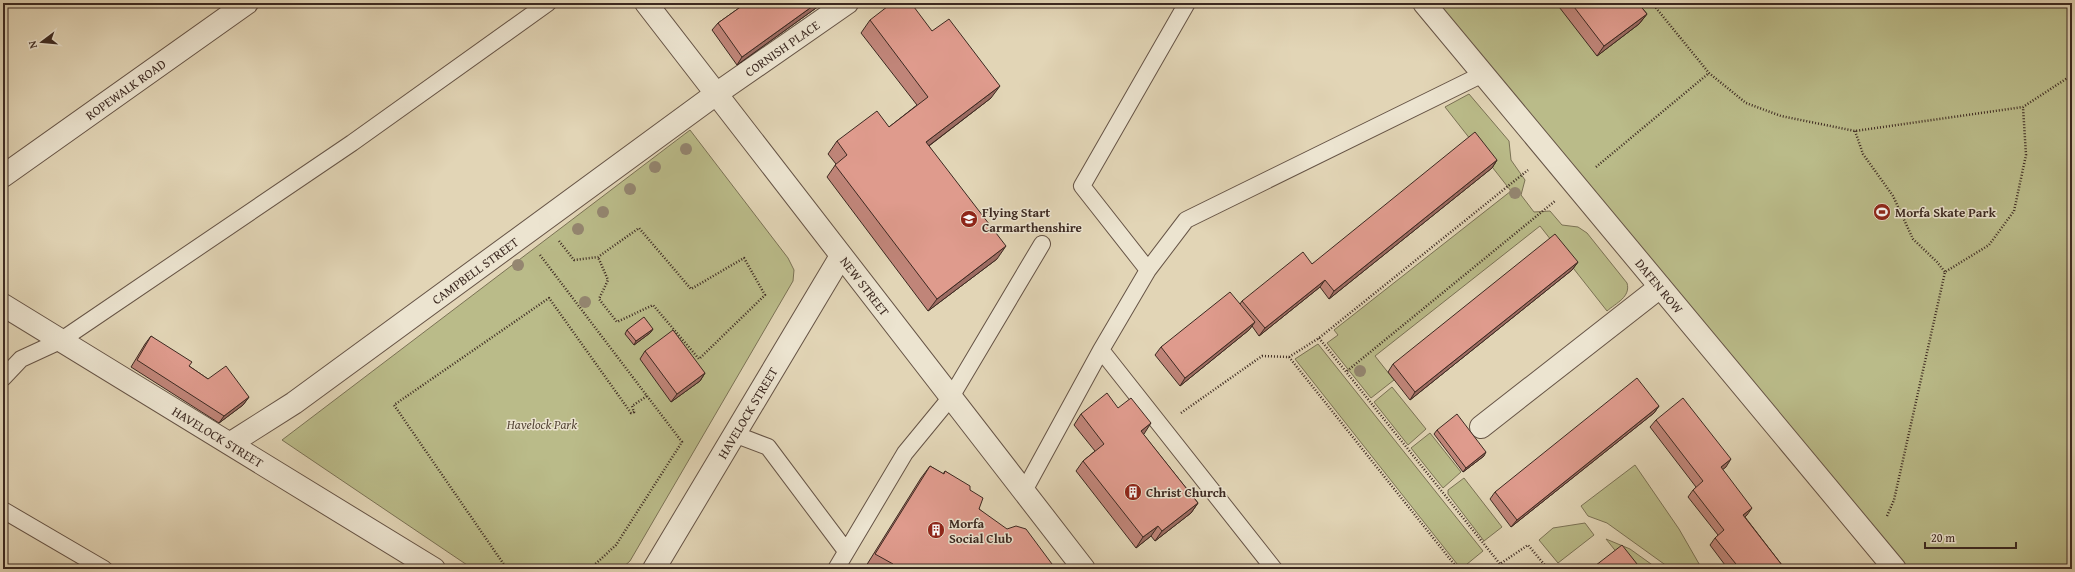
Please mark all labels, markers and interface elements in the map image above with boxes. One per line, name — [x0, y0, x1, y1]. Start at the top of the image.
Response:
street label: CORNISH PLACE — [741, 15, 824, 81]
north arrow — [22, 22, 62, 62]
text: N — [24, 38, 41, 50]
street label: ROPEWALK ROAD — [81, 54, 170, 124]
sports icon: Morfa Skate Park — [1872, 202, 1892, 222]
place label: Flying Start Carmarthenshire — [982, 203, 1082, 237]
place label: Morfa Skate Park — [1895, 203, 1996, 222]
school or university icon: Flying Start Carmarthenshire — [959, 209, 979, 229]
street label: CAMPBELL STREET — [428, 232, 523, 309]
street label: NEW STREET — [836, 252, 895, 320]
street label: DAFEN ROW — [1631, 254, 1688, 317]
street label: HAVELOCK STREET — [712, 363, 783, 462]
street label: HAVELOCK STREET — [169, 401, 268, 472]
park label: Havelock Park — [506, 415, 577, 434]
building icon: Christ Church — [1123, 482, 1143, 502]
place label: Christ Church — [1146, 483, 1226, 502]
place label: Morfa Social Club — [949, 514, 1012, 548]
building icon: Morfa Social Club — [926, 520, 946, 540]
scale bar — [1925, 524, 2016, 550]
text: 20 m — [1931, 529, 1955, 546]

